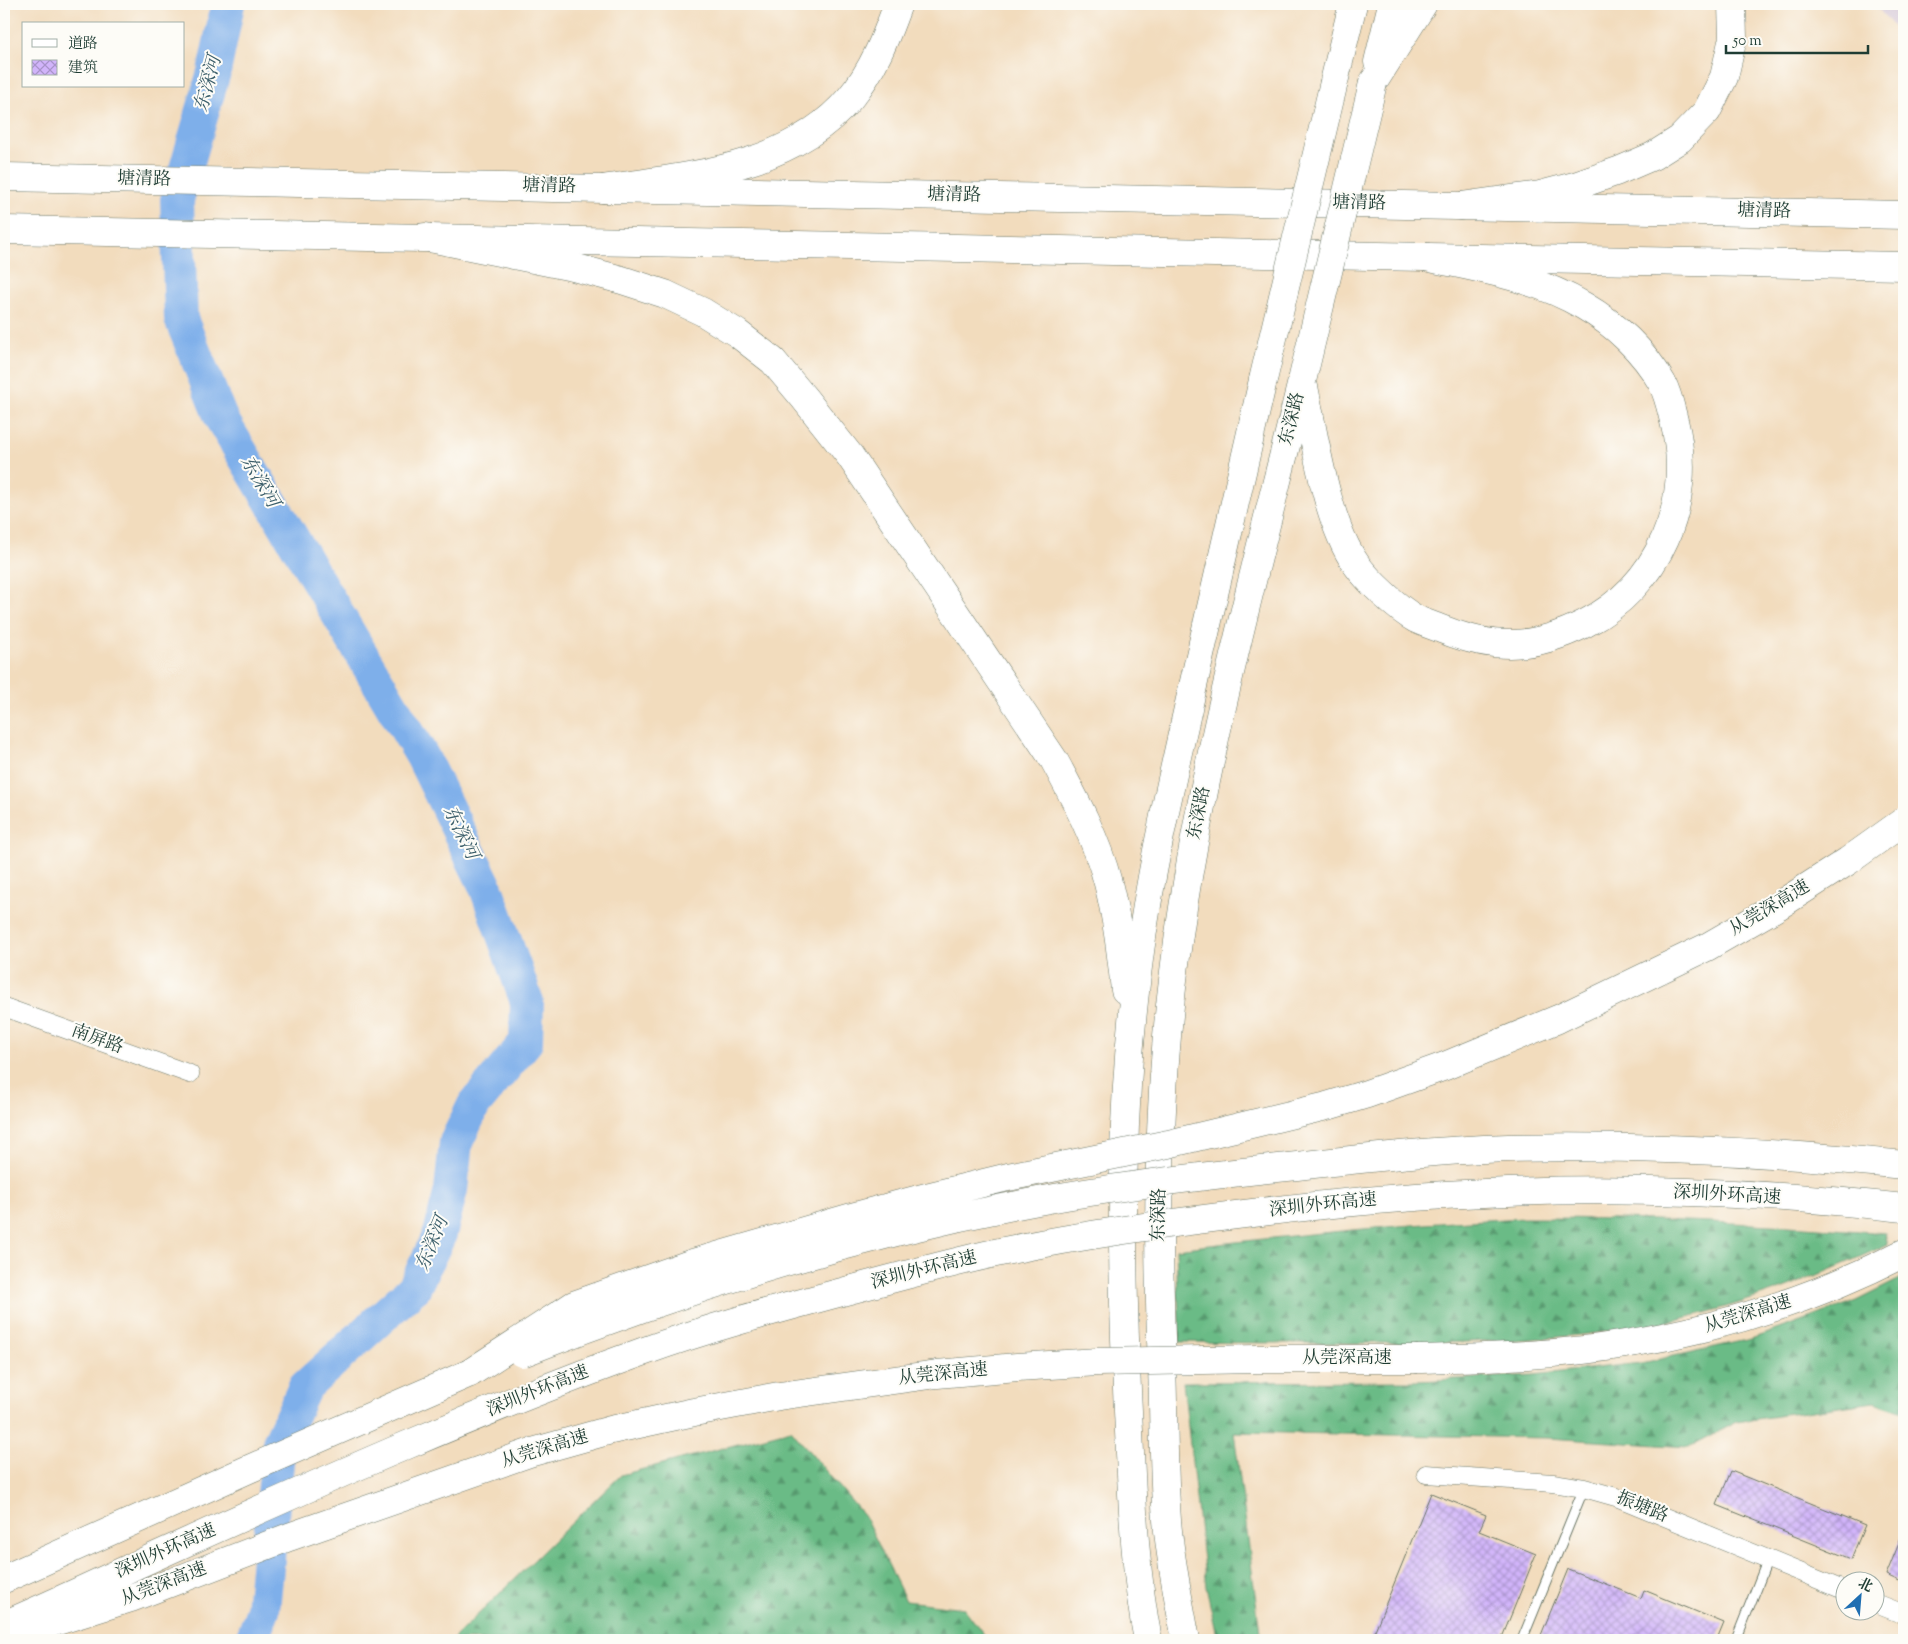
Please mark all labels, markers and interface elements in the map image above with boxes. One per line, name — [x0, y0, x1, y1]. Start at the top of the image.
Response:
legend — [22, 22, 185, 88]
scale bar — [1726, 22, 1868, 54]
text: 50 m — [1732, 31, 1762, 52]
text: 道路 — [68, 34, 98, 55]
water label: 东深河 — [189, 50, 230, 115]
text: 建筑 — [68, 58, 98, 79]
street label: 塘清路 — [117, 167, 171, 193]
street label: 塘清路 — [522, 174, 576, 200]
street label: 塘清路 — [927, 183, 981, 209]
street label: 塘清路 — [1332, 191, 1386, 217]
street label: 塘清路 — [1737, 199, 1791, 225]
street label: 东深路 — [1274, 390, 1312, 448]
water label: 东深河 — [233, 451, 287, 516]
street label: 东深路 — [1182, 784, 1218, 842]
water label: 东深河 — [435, 801, 486, 867]
street label: 从莞深高速 — [1725, 875, 1815, 943]
street label: 南屏路 — [67, 1019, 127, 1061]
street label: 深圳外环高速 — [1672, 1180, 1782, 1212]
street label: 深圳外环高速 — [1268, 1187, 1378, 1225]
street label: 东深路 — [1147, 1188, 1173, 1242]
water label: 东深河 — [410, 1210, 457, 1275]
street label: 深圳外环高速 — [868, 1245, 980, 1297]
street label: 从莞深高速 — [1701, 1289, 1795, 1341]
street label: 从莞深高速 — [1302, 1346, 1392, 1372]
street label: 从莞深高速 — [897, 1357, 989, 1393]
street label: 深圳外环高速 — [483, 1360, 593, 1424]
street label: 从莞深高速 — [498, 1424, 592, 1476]
street label: 振塘路 — [1612, 1486, 1672, 1530]
street label: 深圳外环高速 — [111, 1518, 221, 1586]
street label: 从莞深高速 — [117, 1557, 211, 1613]
north arrow — [1836, 1572, 1886, 1622]
text: 北 — [1854, 1574, 1875, 1598]

